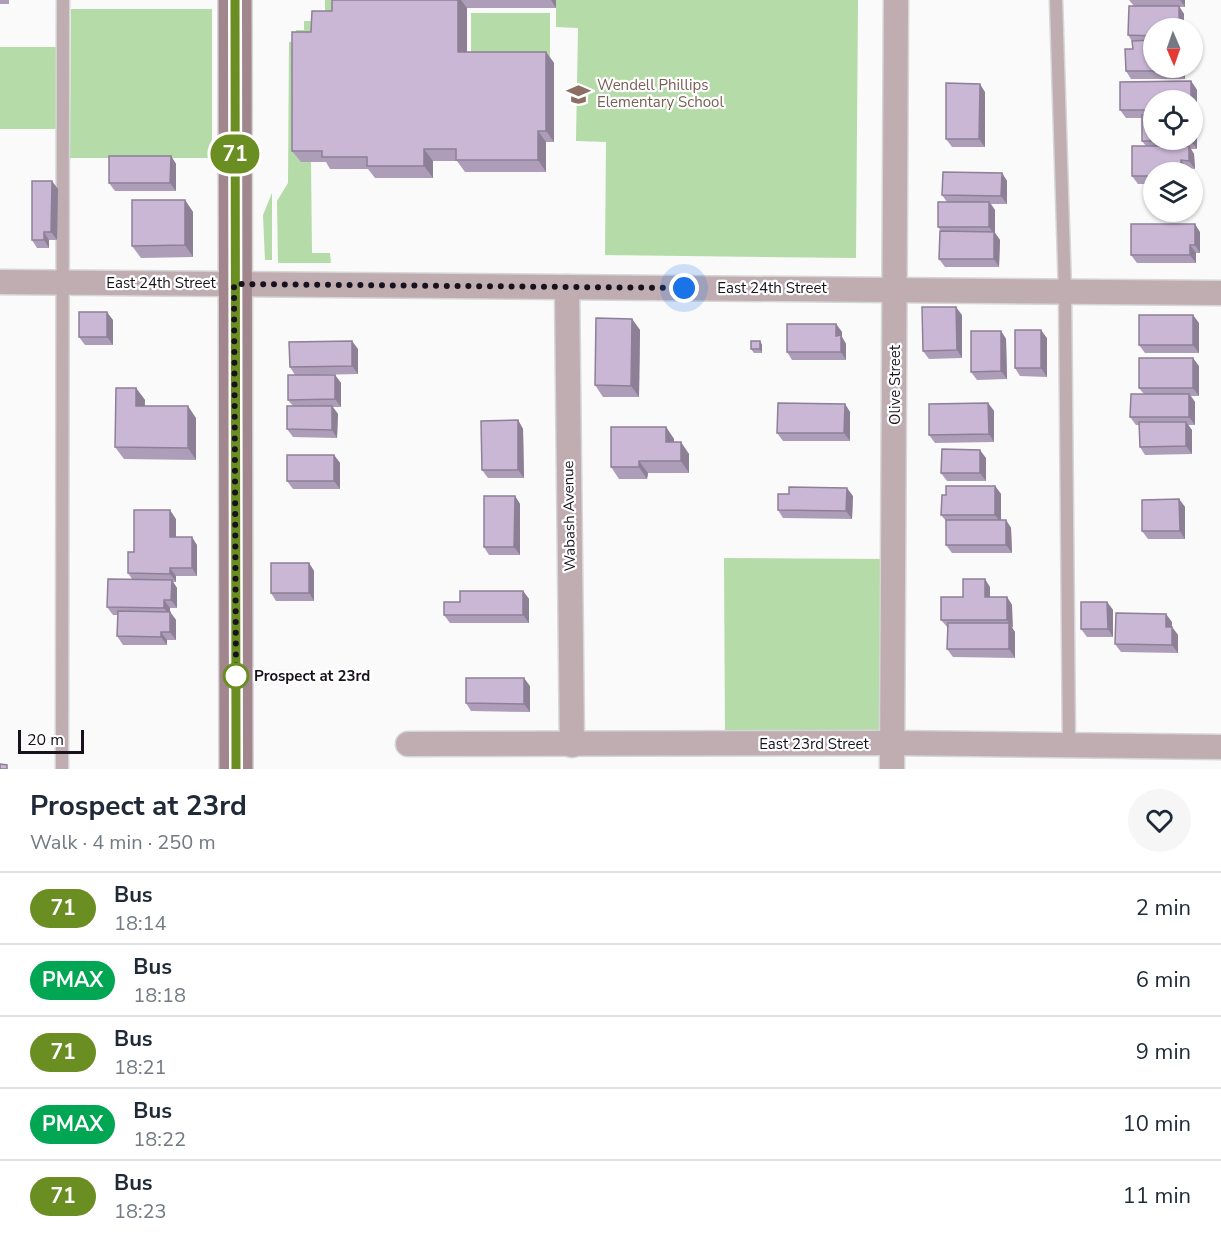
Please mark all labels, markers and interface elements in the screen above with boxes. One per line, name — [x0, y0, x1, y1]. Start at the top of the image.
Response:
north arrow — [1143, 18, 1203, 78]
map controls — [1143, 18, 1203, 222]
place label: Wendell Phillips Elementary School — [597, 75, 724, 112]
school or university icon: Wendell Phillips Elementary School — [566, 81, 592, 107]
button: locate — [1143, 90, 1203, 150]
line badge: 71 — [208, 134, 262, 174]
text: 71 — [222, 140, 248, 168]
button: layers — [1143, 162, 1203, 222]
street label: East 24th Street — [106, 273, 216, 293]
your location — [669, 273, 699, 303]
street label: East 24th Street — [717, 278, 827, 298]
street label: Olive Street — [885, 344, 905, 425]
street label: Wabash Avenue — [558, 460, 580, 572]
marker: Prospect at 23rd — [223, 663, 249, 689]
place label: Prospect at 23rd — [254, 666, 370, 686]
scale bar — [18, 727, 84, 754]
text: 20 m — [27, 729, 64, 751]
street label: East 23rd Street — [759, 734, 870, 754]
text: Prospect at 23rd — [30, 787, 247, 825]
button: heart — [1128, 789, 1191, 852]
text: Walk · 4 min · 250 m — [30, 829, 216, 856]
text: Bus — [114, 880, 153, 910]
text: 2 min — [1136, 893, 1191, 923]
text: 71 — [50, 894, 76, 922]
text: 18:14 — [114, 910, 167, 937]
text: Bus — [133, 952, 172, 982]
text: 6 min — [1136, 965, 1191, 995]
text: PMAX — [42, 966, 103, 994]
text: 18:18 — [133, 982, 186, 1009]
text: Bus — [114, 1024, 153, 1054]
text: 9 min — [1136, 1037, 1191, 1067]
text: 71 — [50, 1038, 76, 1066]
text: 18:21 — [114, 1054, 167, 1081]
text: Bus — [133, 1096, 172, 1126]
text: 10 min — [1123, 1109, 1191, 1139]
text: PMAX — [42, 1110, 103, 1138]
text: 18:22 — [133, 1126, 186, 1153]
text: Bus — [114, 1168, 153, 1198]
text: 11 min — [1123, 1181, 1191, 1211]
text: 71 — [50, 1182, 76, 1210]
text: 18:23 — [114, 1198, 167, 1225]

